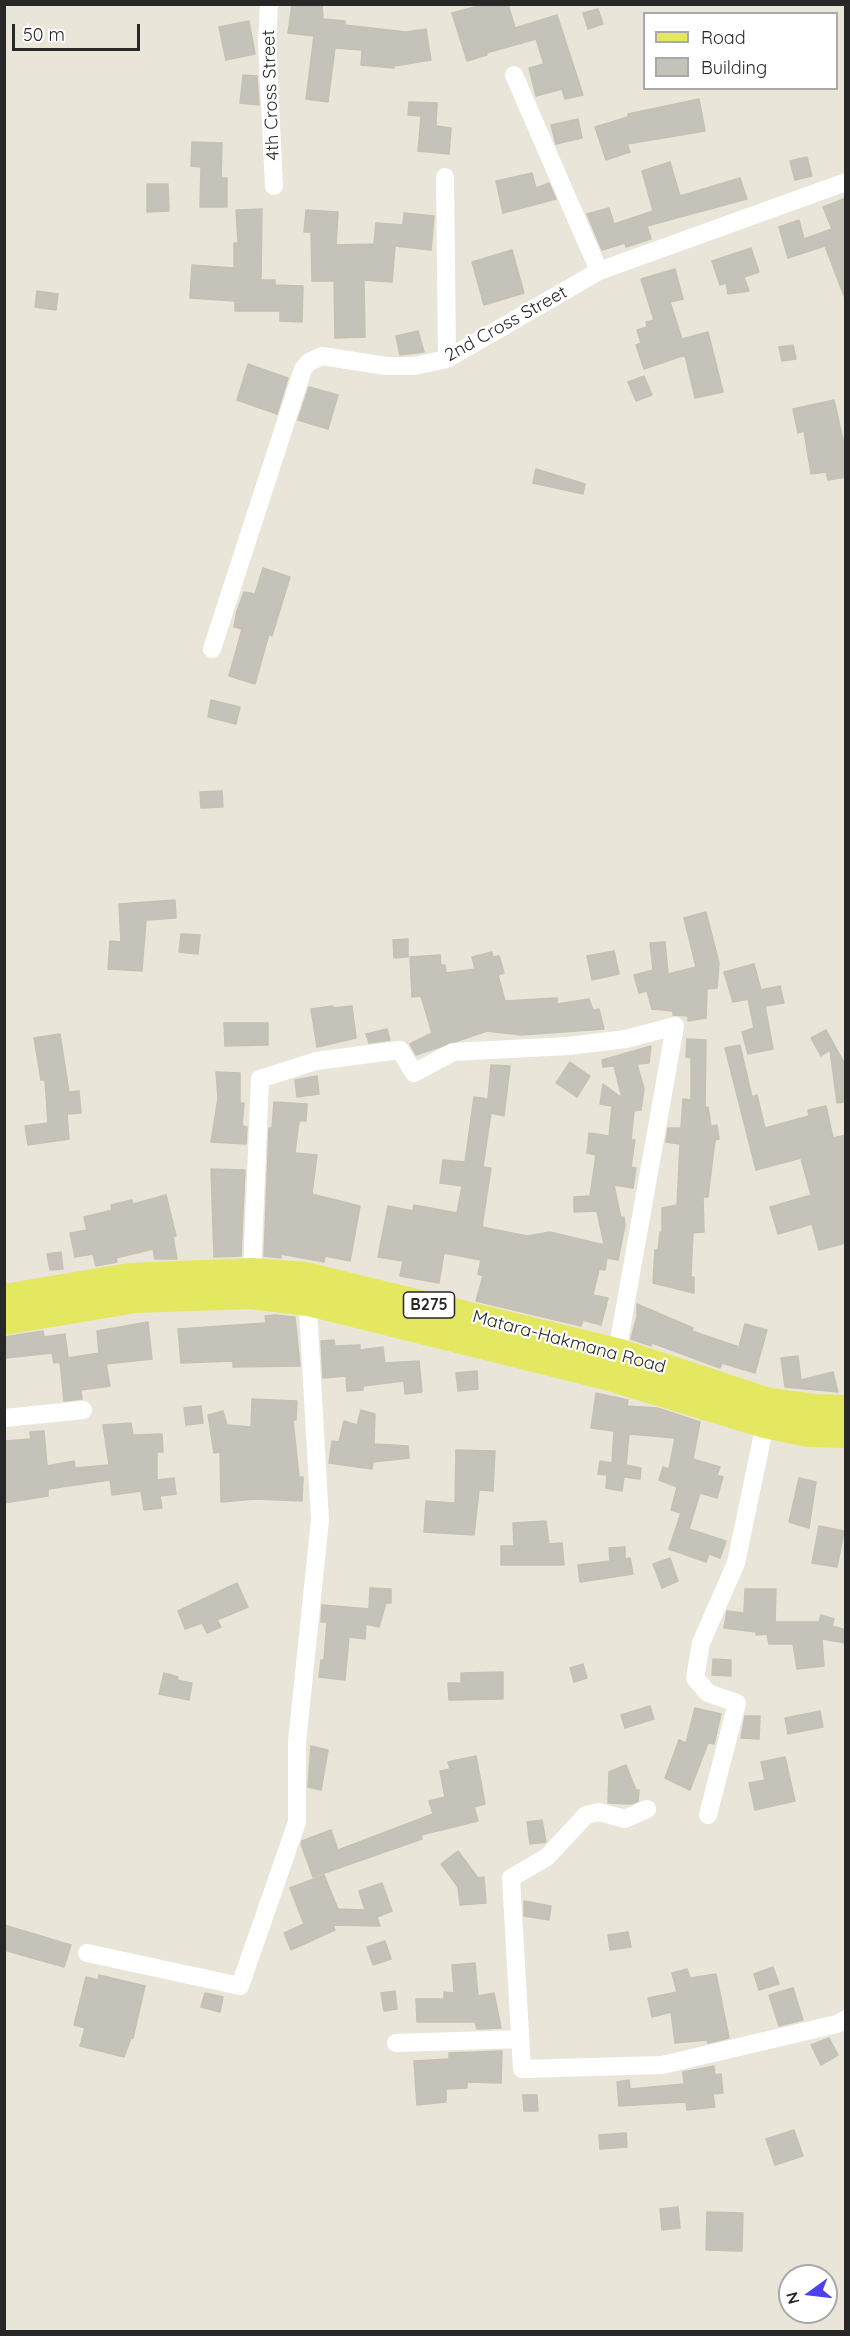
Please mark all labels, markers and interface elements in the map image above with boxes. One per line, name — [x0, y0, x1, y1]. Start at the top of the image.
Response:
scale bar — [15, 12, 142, 50]
legend — [643, 12, 838, 90]
text: 50 m — [23, 23, 65, 46]
text: Road — [701, 26, 746, 49]
street label: 4th Cross Street — [258, 29, 284, 161]
text: Building — [701, 56, 767, 79]
street label: 2nd Cross Street — [441, 282, 571, 366]
road number: B275 — [404, 1292, 454, 1318]
street label: Matara-Hakmana Road — [470, 1306, 668, 1378]
north arrow — [778, 2264, 838, 2324]
text: N — [781, 2290, 804, 2306]

